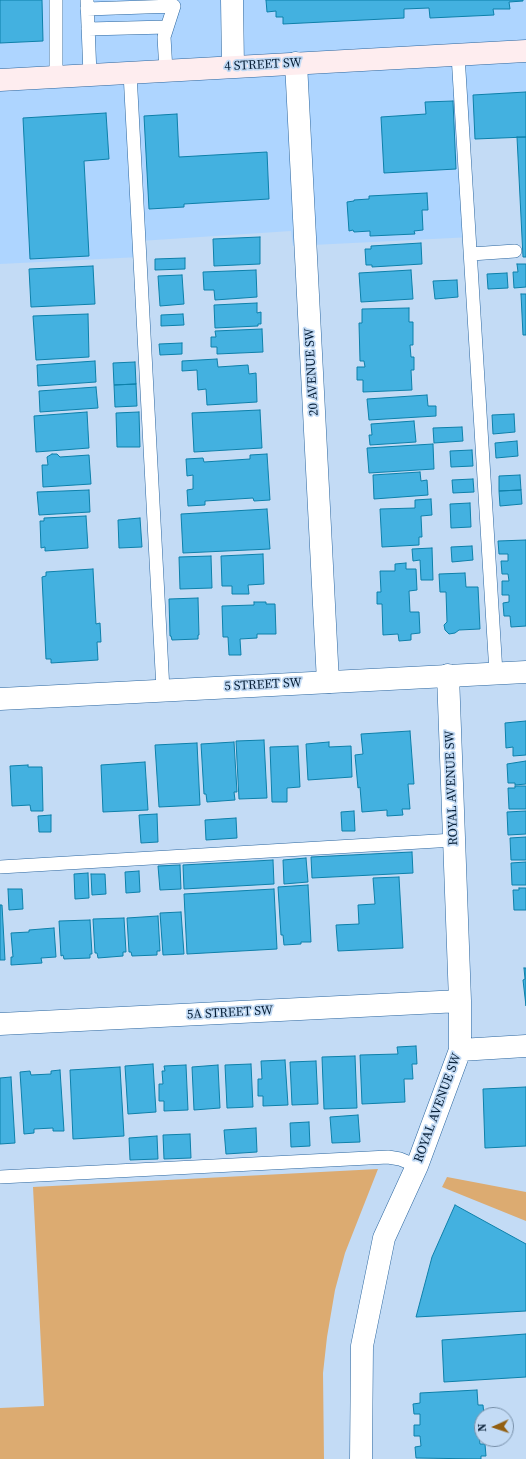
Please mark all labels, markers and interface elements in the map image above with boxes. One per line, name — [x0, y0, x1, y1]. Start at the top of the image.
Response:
street label: 4 STREET SW — [224, 55, 302, 75]
street label: 20 AVENUE SW — [302, 328, 322, 416]
street label: 5 STREET SW — [224, 675, 302, 695]
street label: ROYAL AVENUE SW — [442, 730, 462, 846]
street label: 5A STREET SW — [186, 1003, 274, 1023]
street label: ROYAL AVENUE SW — [411, 1051, 465, 1165]
north arrow — [474, 1407, 514, 1447]
text: N — [475, 1423, 490, 1432]

